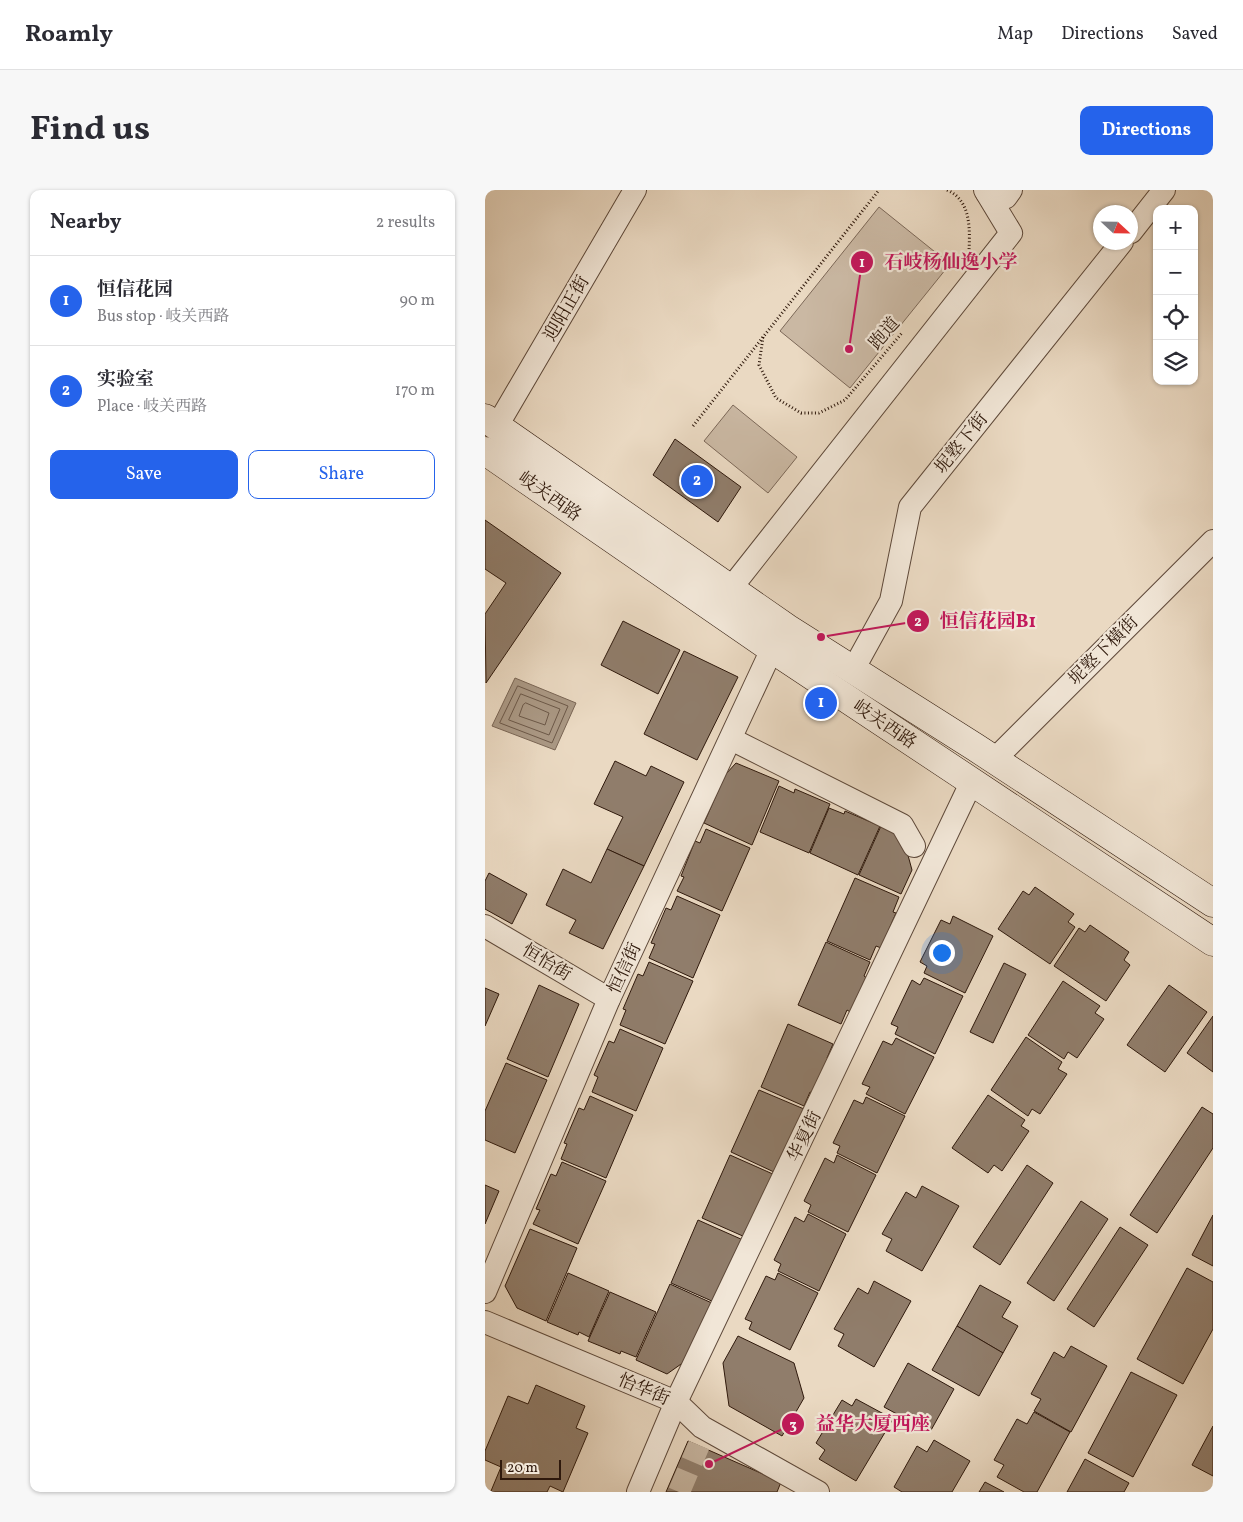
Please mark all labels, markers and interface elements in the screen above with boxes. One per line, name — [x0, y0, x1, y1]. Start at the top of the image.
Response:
text: Roamly — [25, 18, 113, 52]
text: Map — [997, 22, 1033, 47]
text: Directions — [1061, 22, 1144, 47]
text: Saved — [1172, 22, 1218, 47]
text: Find us — [30, 106, 150, 154]
button: Directions — [1080, 106, 1213, 155]
north arrow — [1093, 205, 1138, 250]
map controls — [1153, 205, 1198, 385]
button: + — [1153, 205, 1198, 250]
text: Nearby — [50, 208, 121, 237]
text: 2 results — [376, 212, 435, 234]
callout: 石岐杨仙逸小学 — [849, 245, 1027, 279]
text: 石岐杨仙逸小学 — [884, 250, 1018, 276]
button: − — [1153, 250, 1198, 295]
text: 1 — [859, 253, 865, 274]
street label: 迎阳正街 — [538, 271, 596, 346]
text: 恒信花园 — [97, 277, 173, 303]
text: 1 — [63, 290, 69, 312]
text: 90 m — [399, 290, 435, 312]
button: locate — [1153, 295, 1198, 340]
text: Bus stop · 岐关西路 — [97, 306, 230, 328]
street label: 跑道 — [864, 312, 906, 356]
button: layers — [1153, 340, 1198, 385]
text: 实验室 — [97, 367, 154, 393]
text: 2 — [62, 380, 70, 402]
text: 170 m — [395, 380, 435, 402]
text: Place · 岐关西路 — [97, 396, 207, 418]
street label: 坭墪下街 — [930, 408, 995, 480]
button: Save — [50, 450, 238, 499]
button: Share — [248, 450, 435, 499]
pin: 2 — [681, 462, 713, 500]
street label: 岐关西路 — [512, 466, 586, 528]
callout: 恒信花园B1 — [905, 604, 1047, 638]
text: 恒信花园B1 — [940, 609, 1036, 635]
street label: 坭墪下橫街 — [1063, 610, 1145, 692]
text: 2 — [914, 612, 922, 633]
pin: 1 — [805, 684, 837, 722]
street label: 岐关西路 — [847, 695, 921, 756]
street label: 恒怡街 — [517, 939, 576, 988]
street label: 恒信街 — [603, 939, 648, 998]
your location — [929, 940, 955, 966]
street label: 华夏街 — [782, 1107, 828, 1166]
street label: 怡华街 — [614, 1368, 673, 1412]
callout: 益华大厦西座 — [781, 1407, 940, 1441]
text: 益华大厦西座 — [816, 1412, 930, 1438]
text: 3 — [789, 1415, 797, 1436]
scale bar — [500, 1457, 561, 1480]
text: 20 m — [507, 1459, 538, 1478]

